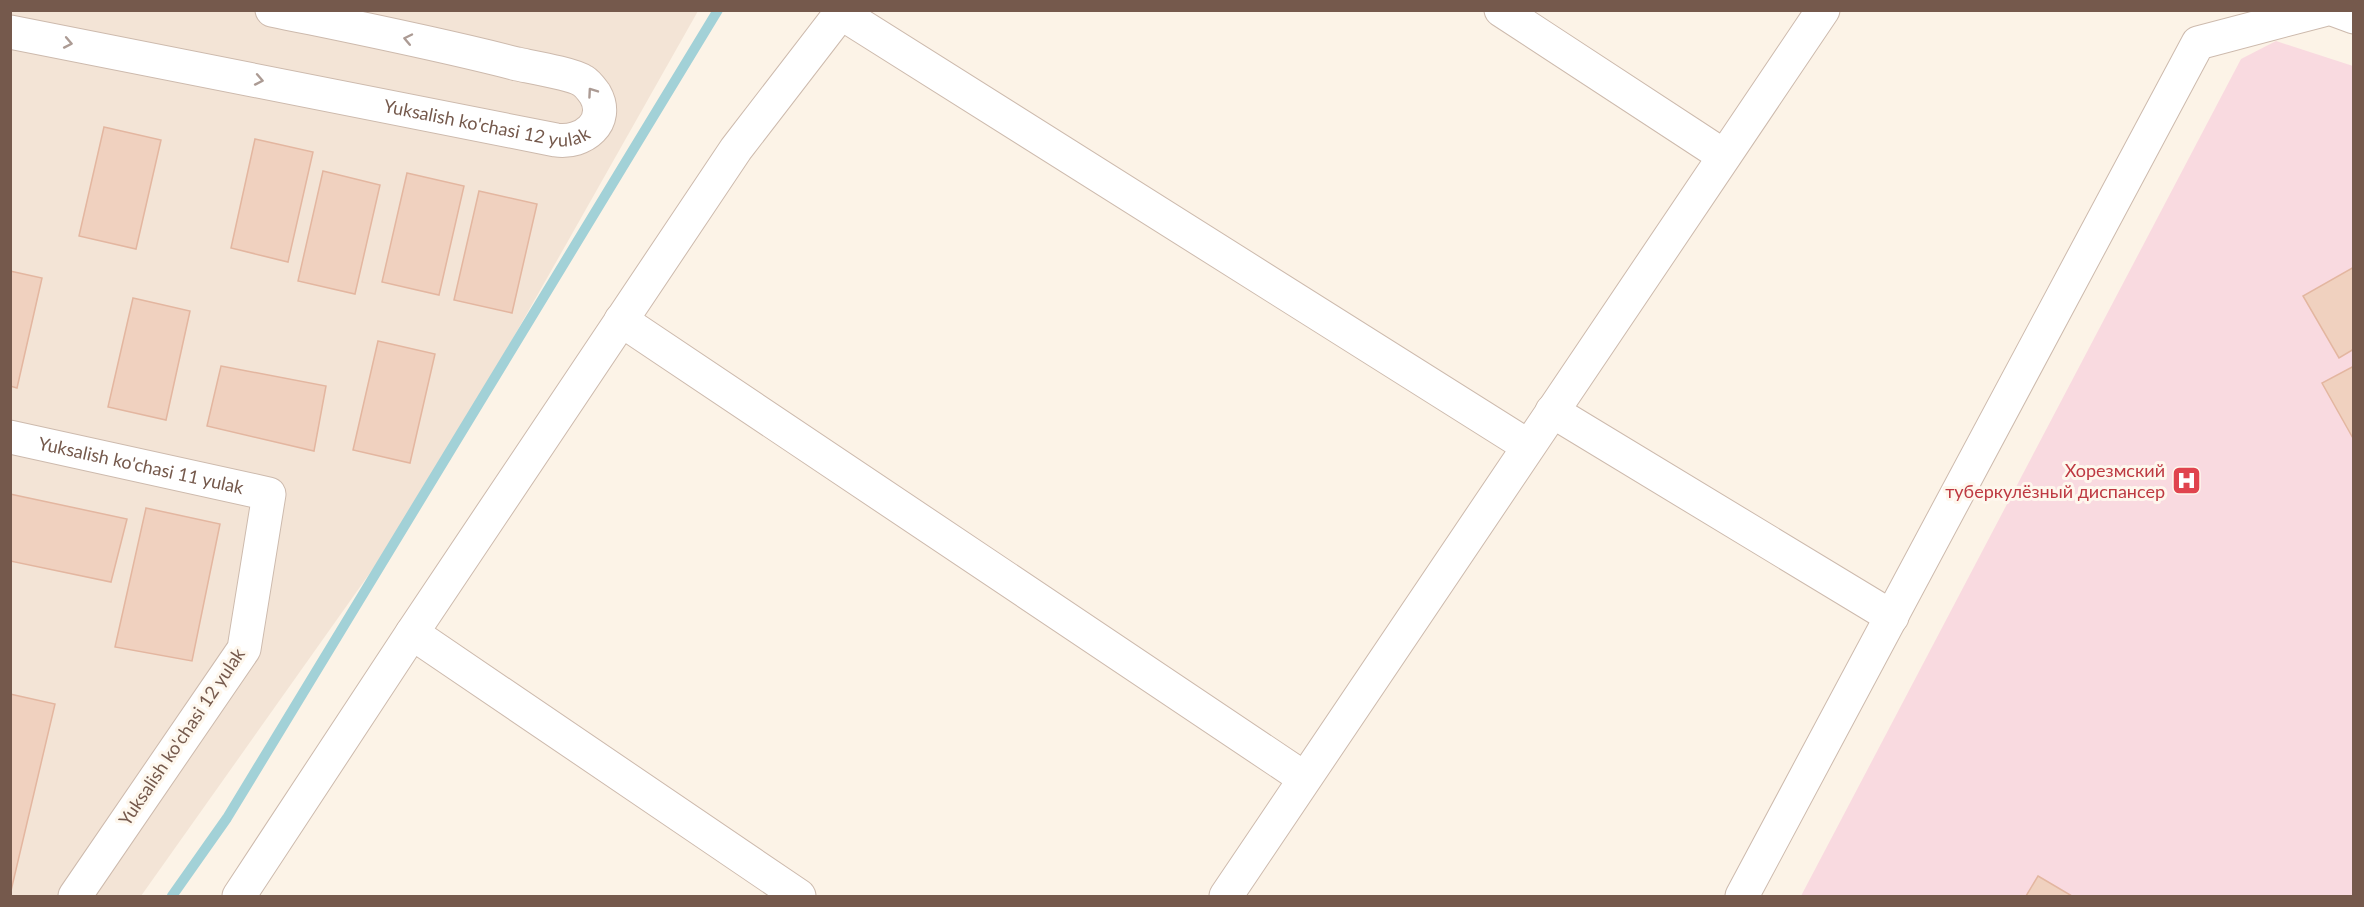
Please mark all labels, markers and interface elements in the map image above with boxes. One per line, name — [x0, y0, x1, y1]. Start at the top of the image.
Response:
one-way arrow — [403, 33, 413, 46]
one-way arrow — [63, 36, 73, 49]
one-way arrow — [254, 73, 264, 86]
one-way arrow — [588, 88, 599, 99]
street label: Yuksalish ko'chasi 12 yulak — [382, 94, 594, 151]
street label: Yuksalish ko'chasi 11 yulak — [36, 432, 247, 498]
place label: Хорезмский туберкулёзный диспансер — [1945, 459, 2165, 502]
hospital icon: Хорезмский туберкулёзный диспансер — [2170, 465, 2202, 497]
street label: Yuksalish ko'chasi 12 yulak — [113, 643, 249, 829]

